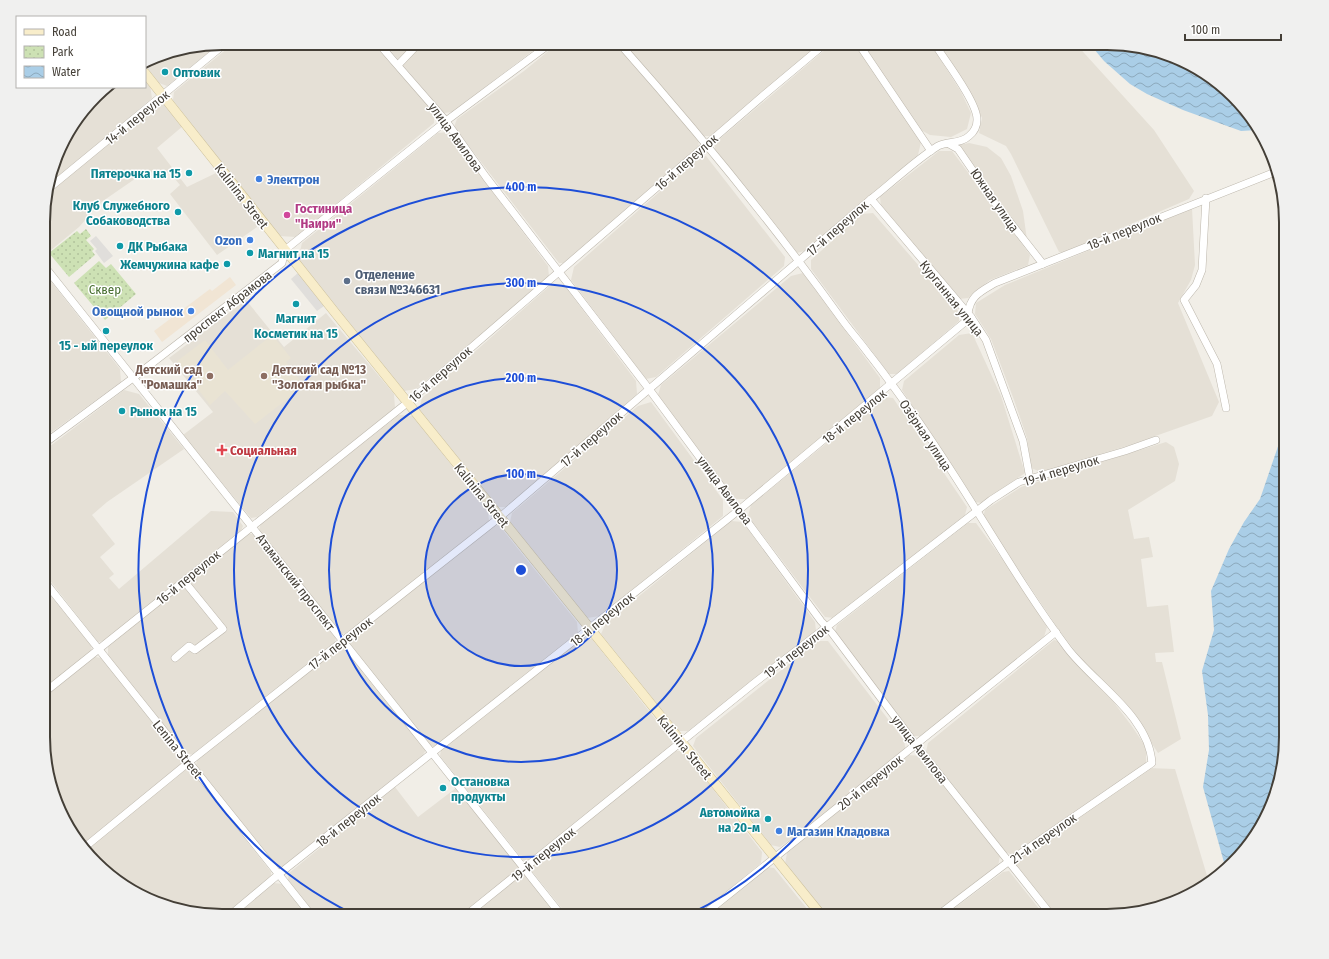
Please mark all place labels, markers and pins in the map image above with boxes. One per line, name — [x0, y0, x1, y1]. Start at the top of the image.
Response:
place label: Оптовик — [173, 65, 221, 80]
marker: Оптовик — [160, 67, 170, 77]
place label: Пятерочка на 15 — [91, 166, 181, 181]
marker: Пятерочка на 15 — [184, 168, 194, 178]
place label: Электрон — [267, 172, 320, 187]
marker: Электрон — [254, 174, 264, 184]
place label: Клуб Служебного Собаководства — [73, 198, 171, 228]
place label: Гостиница "Наири" — [295, 201, 353, 231]
marker: Клуб Служебного Собаководства — [173, 207, 183, 217]
marker: Гостиница "Наири" — [282, 210, 292, 220]
place label: Ozon — [215, 233, 242, 248]
marker: Ozon — [245, 235, 255, 245]
place label: ДК Рыбака — [127, 239, 188, 254]
marker: ДК Рыбака — [115, 241, 125, 251]
place label: Магнит на 15 — [258, 246, 329, 261]
marker: Магнит на 15 — [245, 248, 255, 258]
place label: Жемчужина кафе — [119, 257, 219, 272]
marker: Жемчужина кафе — [222, 259, 232, 269]
place label: Отделение связи №346631 — [355, 267, 440, 297]
marker: Отделение связи №346631 — [342, 276, 352, 286]
marker: Магнит Косметик на 15 — [291, 299, 301, 309]
place label: Овощной рынок — [92, 304, 183, 319]
marker: Овощной рынок — [186, 306, 196, 316]
place label: Магнит Косметик на 15 — [254, 311, 338, 341]
marker: 15 - ый переулок — [101, 326, 111, 336]
place label: 15 - ый переулок — [59, 338, 153, 353]
place label: Детский сад "Ромашка" — [135, 362, 202, 392]
place label: Детский сад №13 "Золотая рыбка" — [271, 362, 366, 392]
marker: Детский сад "Ромашка" — [205, 371, 215, 381]
marker: Детский сад №13 "Золотая рыбка" — [259, 371, 269, 381]
place label: Рынок на 15 — [130, 404, 197, 419]
marker: Рынок на 15 — [117, 406, 127, 416]
place label: Социальная — [230, 443, 297, 458]
marker: Социальная — [217, 445, 227, 455]
centre of rings — [514, 563, 528, 577]
place label: Остановка продукты — [451, 774, 510, 804]
marker: Остановка продукты — [438, 783, 448, 793]
place label: Автомойка на 20-м — [699, 805, 761, 835]
marker: Автомойка на 20-м — [763, 814, 773, 824]
place label: Магазин Кладовка — [787, 824, 890, 839]
marker: Магазин Кладовка — [774, 826, 784, 836]

